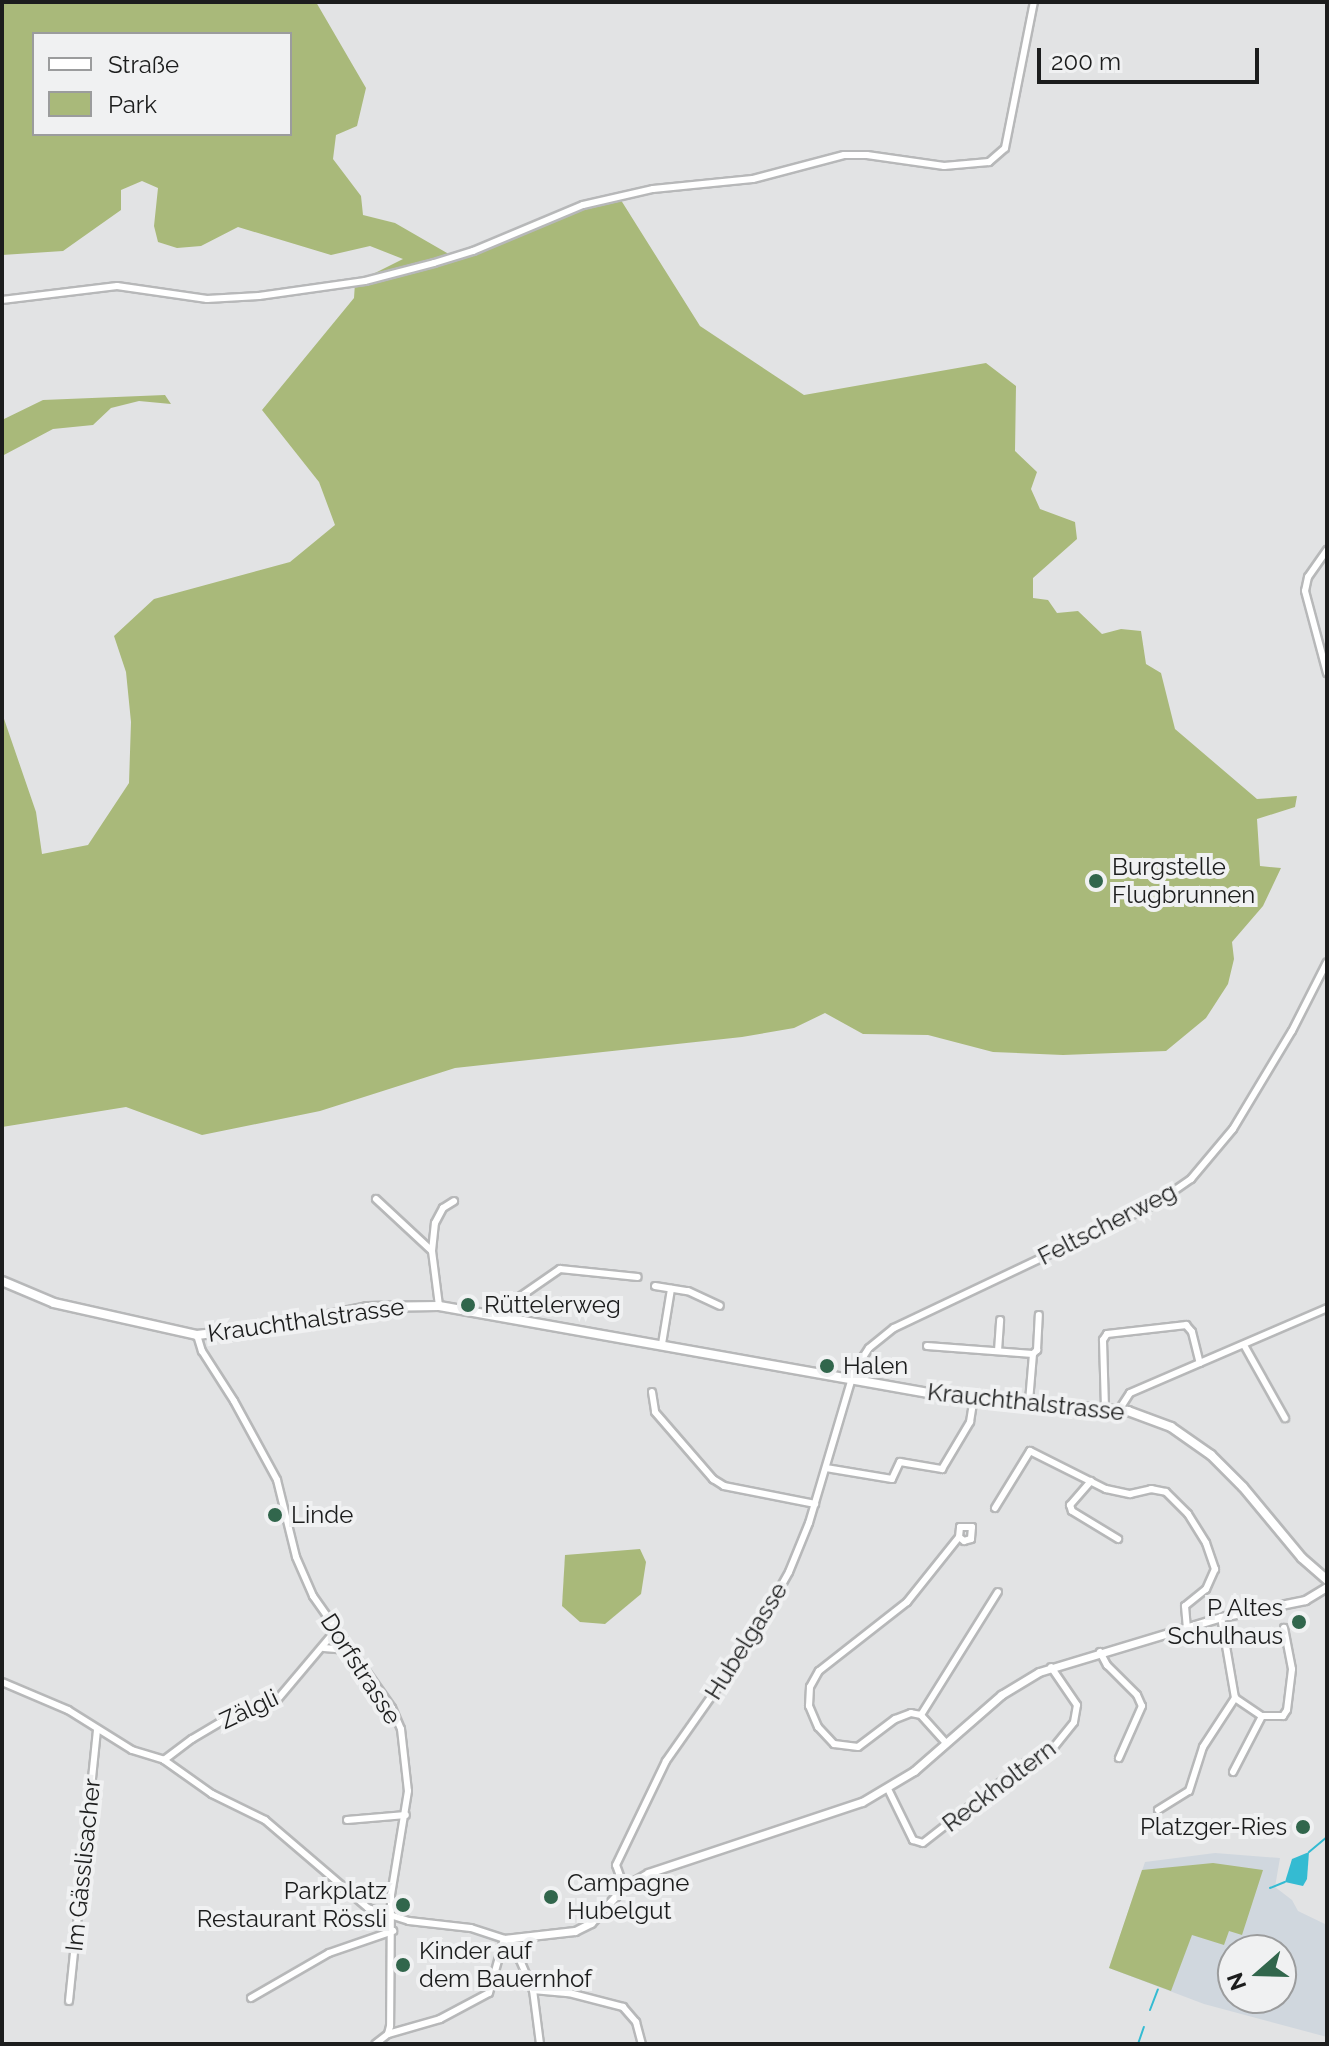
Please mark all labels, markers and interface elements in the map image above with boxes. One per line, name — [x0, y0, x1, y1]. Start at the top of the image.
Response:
legend — [32, 32, 292, 136]
scale bar — [1041, 32, 1263, 82]
text: 200 m — [1051, 47, 1121, 76]
text: Straße — [108, 50, 179, 79]
text: Park — [108, 90, 157, 119]
place label: Burgstelle Flugbrunnen — [1112, 853, 1255, 909]
marker: Burgstelle Flugbrunnen — [1087, 872, 1105, 890]
street label: Feltscherweg — [1033, 1177, 1181, 1271]
place label: Rüttelerweg — [484, 1291, 621, 1319]
street label: Krauchthalstrasse — [206, 1292, 406, 1348]
marker: Rüttelerweg — [459, 1296, 477, 1314]
place label: Halen — [843, 1352, 908, 1380]
marker: Halen — [818, 1357, 836, 1375]
street label: Krauchthalstrasse — [926, 1377, 1126, 1427]
place label: Linde — [291, 1501, 353, 1529]
marker: Linde — [266, 1506, 284, 1524]
street label: Hubelgasse — [699, 1577, 793, 1705]
place label: P Altes Schulhaus — [1168, 1594, 1283, 1650]
street label: Dorfstrasse — [315, 1608, 407, 1730]
marker: P Altes Schulhaus — [1290, 1613, 1308, 1631]
street label: Zälgli — [215, 1683, 283, 1735]
street label: Reckholtern — [937, 1734, 1061, 1838]
street label: Im Gässlisacher — [60, 1777, 106, 1953]
place label: Platzger-Ries — [1140, 1813, 1287, 1841]
marker: Platzger-Ries — [1294, 1818, 1312, 1836]
place label: Campagne Hubelgut — [567, 1869, 689, 1925]
place label: Parkplatz Restaurant Rössli — [197, 1877, 387, 1933]
marker: Campagne Hubelgut — [542, 1888, 560, 1906]
marker: Parkplatz Restaurant Rössli — [394, 1896, 412, 1914]
north arrow — [1217, 1934, 1297, 2014]
place label: Kinder auf dem Bauernhof — [419, 1937, 592, 1993]
marker: Kinder auf dem Bauernhof — [394, 1956, 412, 1974]
text: N — [1221, 1969, 1251, 1994]

